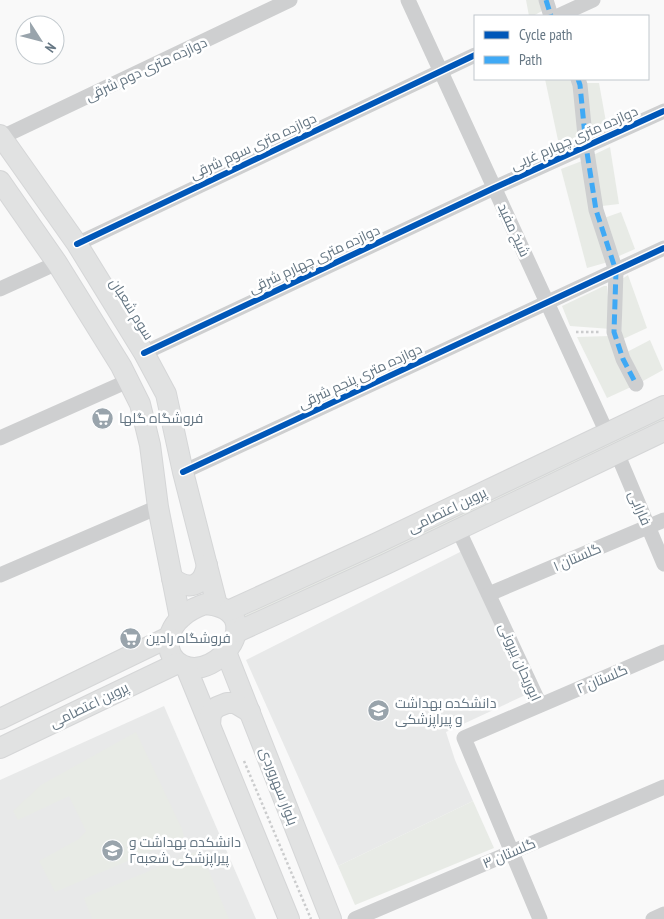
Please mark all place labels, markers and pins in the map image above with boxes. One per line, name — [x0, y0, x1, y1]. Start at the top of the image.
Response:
supermarket icon: فروشگاه گلها — [91, 406, 115, 430]
place label: فروشگاه گلها — [119, 409, 203, 427]
supermarket icon: فروشگاه رادین — [118, 626, 142, 650]
place label: فروشگاه رادین — [146, 629, 231, 647]
place label: دانشکده بهداشت و پیراپزشکی — [395, 694, 496, 729]
school or university icon: دانشکده بهداشت و پیراپزشکی — [367, 699, 391, 723]
place label: دانشکده بهداشت و پیراپزشکى شعبه۲ — [129, 833, 241, 868]
school or university icon: دانشکده بهداشت و پیراپزشکى شعبه۲ — [101, 838, 125, 862]

